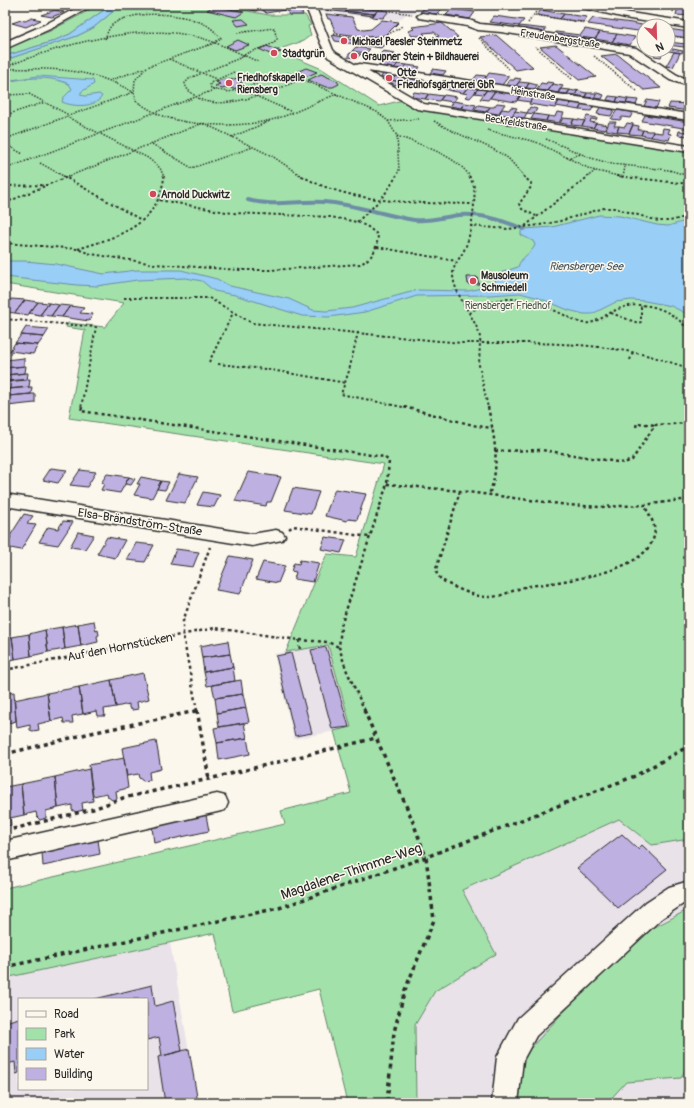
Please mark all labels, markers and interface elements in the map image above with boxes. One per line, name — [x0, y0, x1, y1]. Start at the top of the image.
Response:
north arrow — [636, 18, 676, 58]
street label: Freudenbergstraße — [519, 27, 600, 51]
marker: Michael Paesler Steinmetz — [339, 36, 349, 46]
place label: Michael Paesler Steinmetz — [352, 36, 463, 48]
text: N — [653, 39, 666, 54]
marker: Stadtgrün — [269, 48, 279, 58]
place label: Stadtgrün — [282, 48, 325, 60]
marker: Graupner Stein + Bildhauerei — [349, 51, 359, 61]
place label: Graupner Stein + Bildhauerei — [362, 51, 479, 63]
place label: Otte Friedhofsgärtnerei GbR — [397, 67, 495, 91]
place label: Friedhofskapelle Riensberg — [237, 72, 306, 96]
marker: Otte Friedhofsgärtnerei GbR — [384, 73, 394, 83]
marker: Friedhofskapelle Riensberg — [224, 78, 234, 88]
street label: Heinstraße — [510, 85, 556, 103]
street label: Beckfeldstraße — [484, 112, 548, 134]
marker: Arnold Duckwitz — [148, 189, 158, 199]
place label: Arnold Duckwitz — [161, 189, 231, 201]
water label: Riensberger See — [549, 260, 624, 273]
place label: Mausoleum Schmiedell — [481, 270, 529, 294]
marker: Mausoleum Schmiedell — [468, 276, 478, 286]
park label: Riensberger Friedhof — [465, 300, 551, 312]
street label: Elsa-Brändström-Straße — [77, 505, 203, 540]
street label: Auf den Hornstücken — [66, 630, 174, 665]
street label: Magdalene-Thimme-Weg — [278, 839, 424, 904]
legend — [18, 998, 148, 1090]
text: Road — [54, 1007, 79, 1022]
text: Park — [54, 1027, 75, 1042]
text: Water — [54, 1047, 85, 1062]
text: Building — [54, 1067, 93, 1082]

